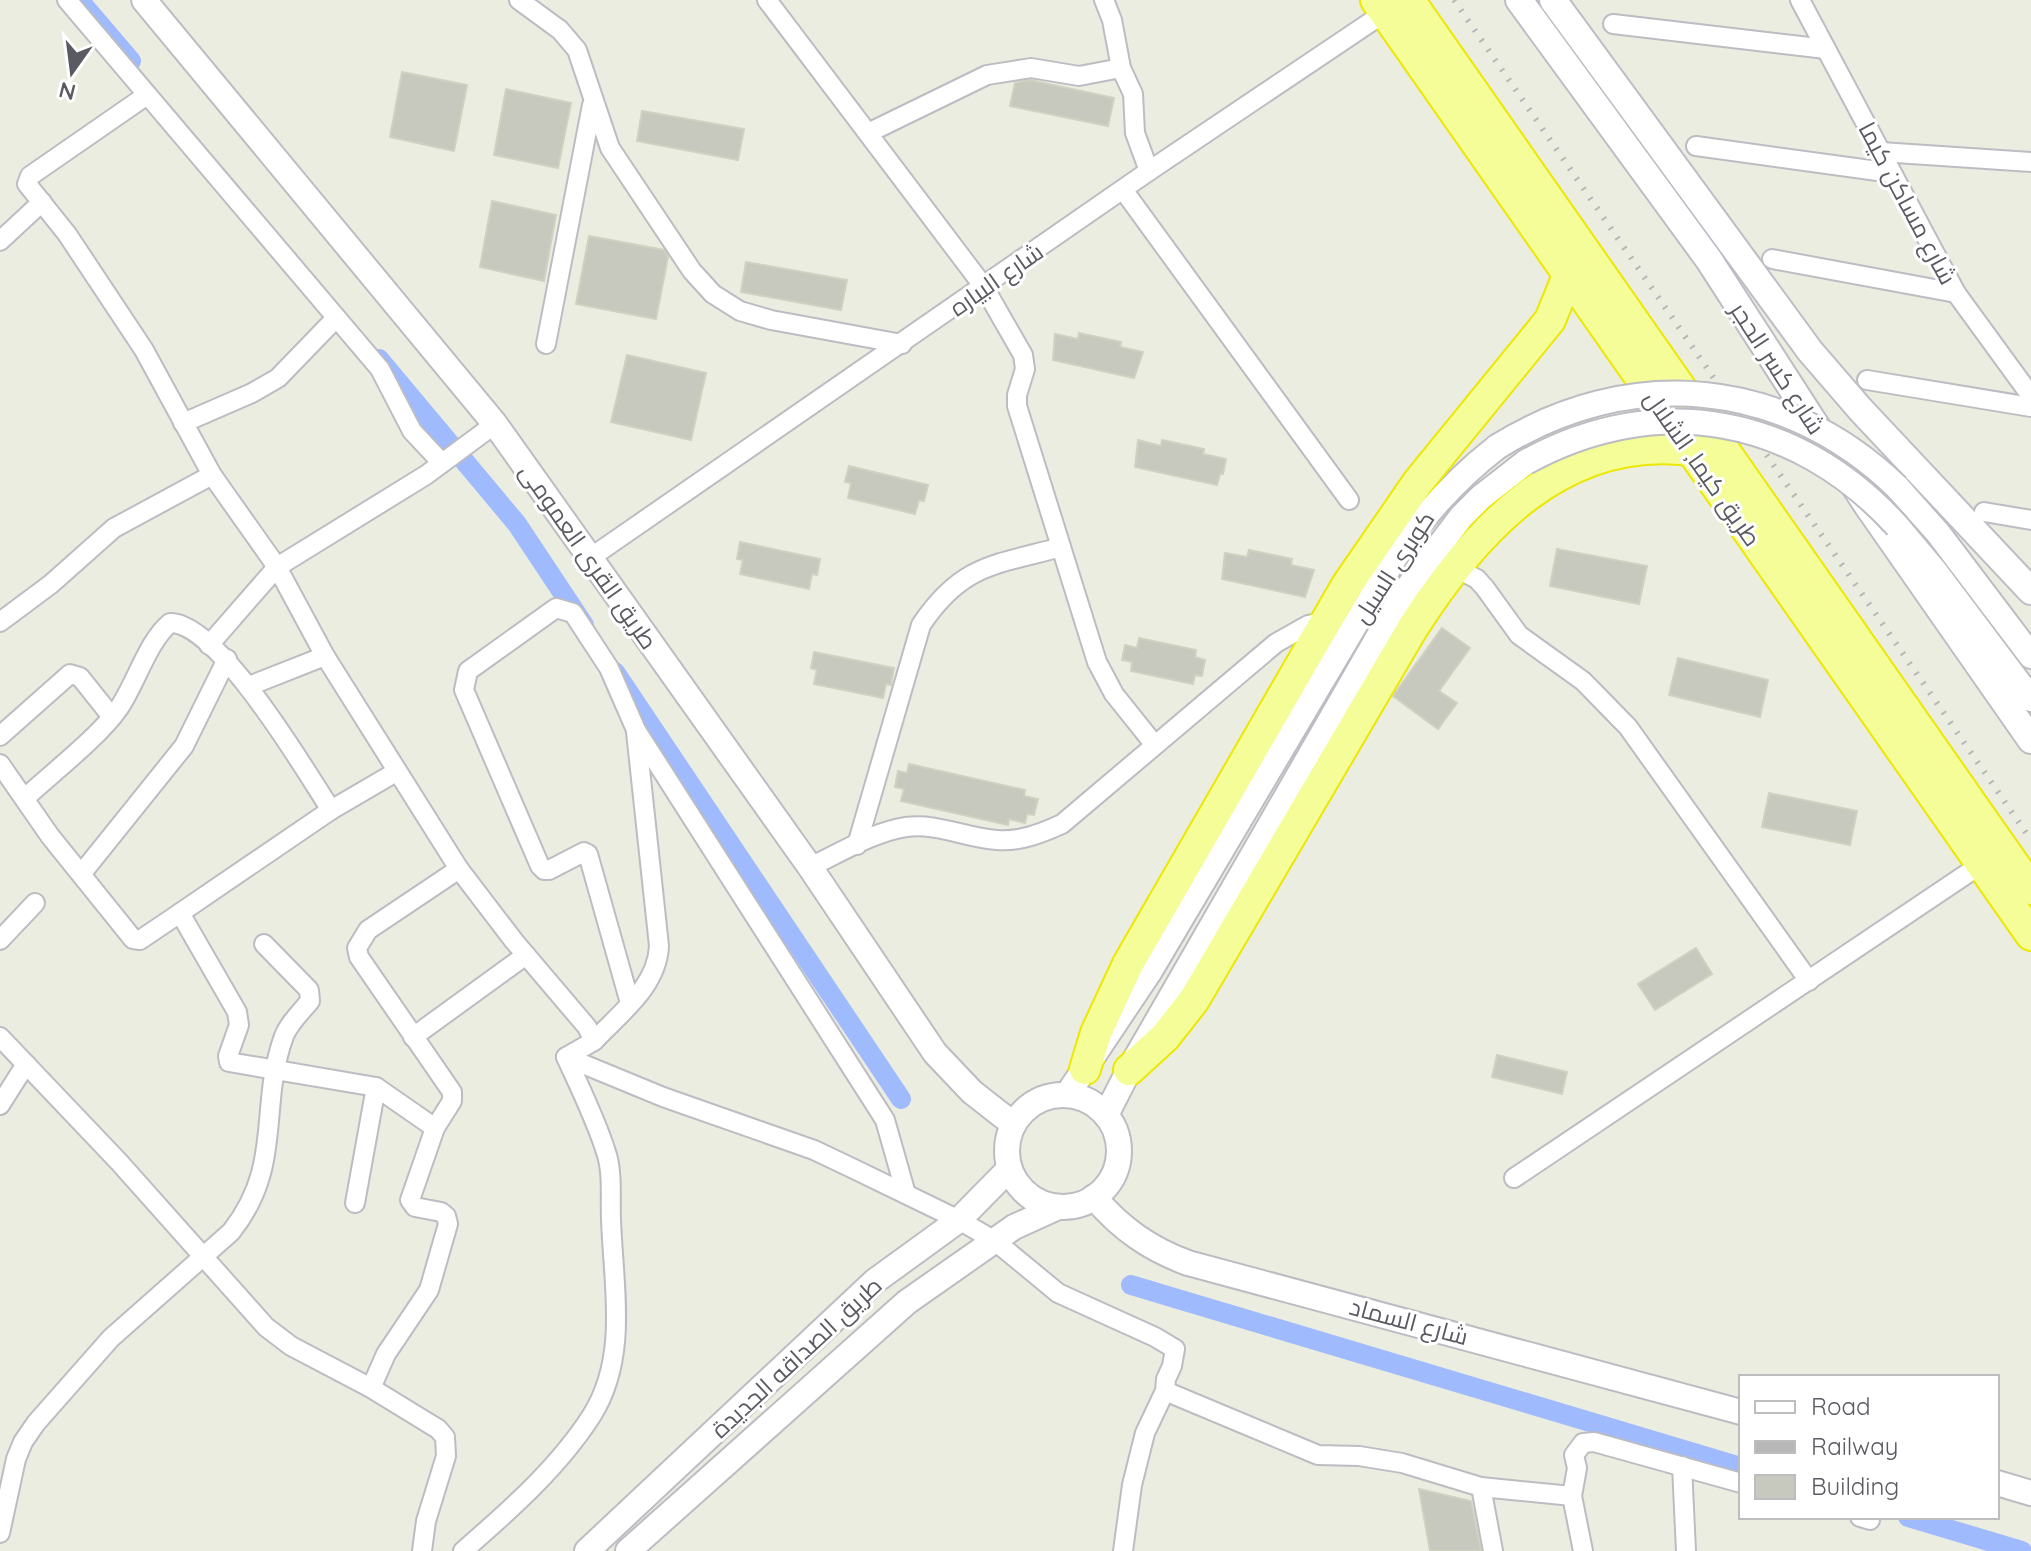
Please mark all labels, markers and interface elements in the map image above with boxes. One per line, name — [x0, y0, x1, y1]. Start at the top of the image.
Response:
north arrow — [32, 32, 112, 112]
text: N — [56, 76, 78, 107]
street label: شارع مساكن كيما — [1851, 117, 1963, 290]
street label: شارع البياره — [943, 236, 1050, 324]
street label: شارع كسر الحجر — [1721, 295, 1832, 441]
street label: طريق كيما, الشلال — [1637, 384, 1768, 552]
street label: طريق القرى العمومى — [513, 457, 664, 655]
street label: كوبرى السيل — [1346, 505, 1440, 629]
street label: طريق الصداقه الجديدة — [704, 1270, 888, 1445]
street label: شارع السماد — [1346, 1291, 1472, 1353]
legend — [1739, 1375, 1999, 1519]
text: Road — [1811, 1391, 1871, 1421]
text: Railway — [1811, 1431, 1898, 1461]
text: Building — [1811, 1471, 1899, 1501]

